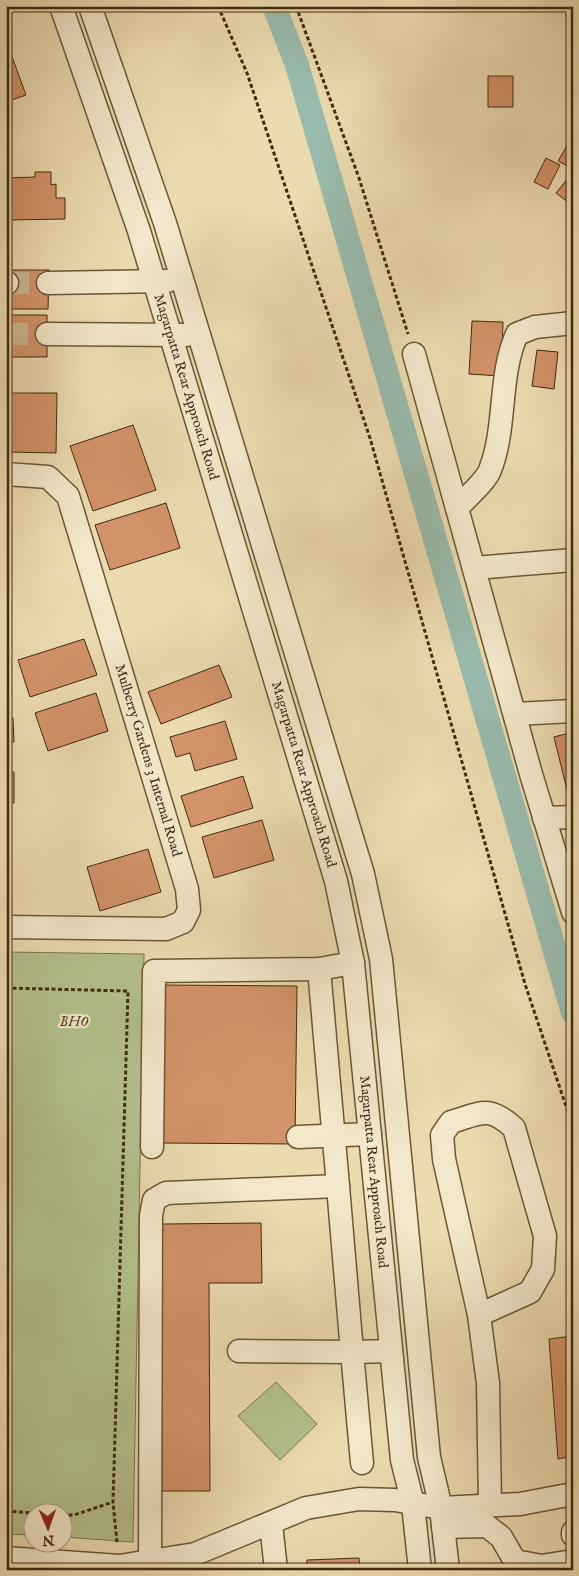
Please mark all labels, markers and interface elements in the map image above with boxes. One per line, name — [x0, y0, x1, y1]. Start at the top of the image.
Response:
street label: Magarpatta Rear Approach Road — [150, 292, 223, 482]
street label: Mulberry Gardens 3 Internal Road — [110, 662, 186, 859]
street label: Magarpatta Rear Approach Road — [267, 679, 341, 870]
park label: BHO — [60, 1013, 89, 1031]
street label: Magarpatta Rear Approach Road — [355, 1075, 392, 1270]
north arrow — [22, 1504, 72, 1554]
text: N — [42, 1531, 56, 1549]

